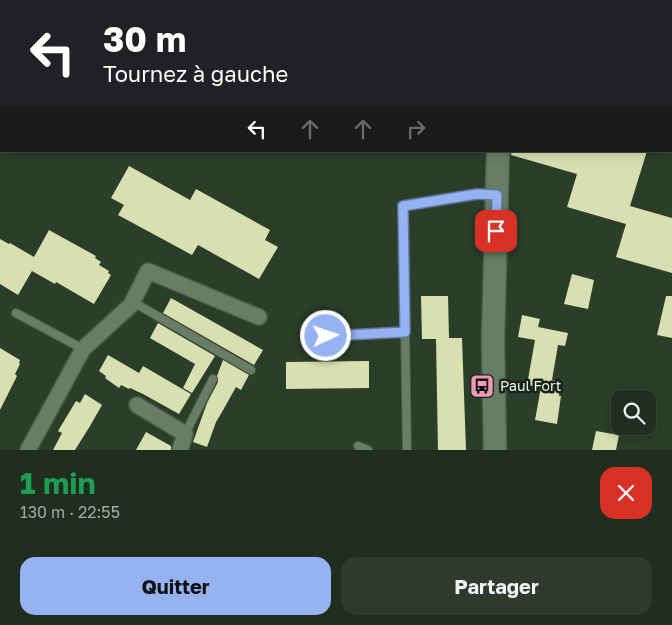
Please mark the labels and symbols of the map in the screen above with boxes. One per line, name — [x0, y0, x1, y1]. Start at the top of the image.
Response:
pin — [475, 210, 517, 252]
position arrow — [299, 309, 351, 361]
bus stop icon: Paul Fort — [469, 373, 495, 399]
place label: Paul Fort — [500, 377, 561, 394]

